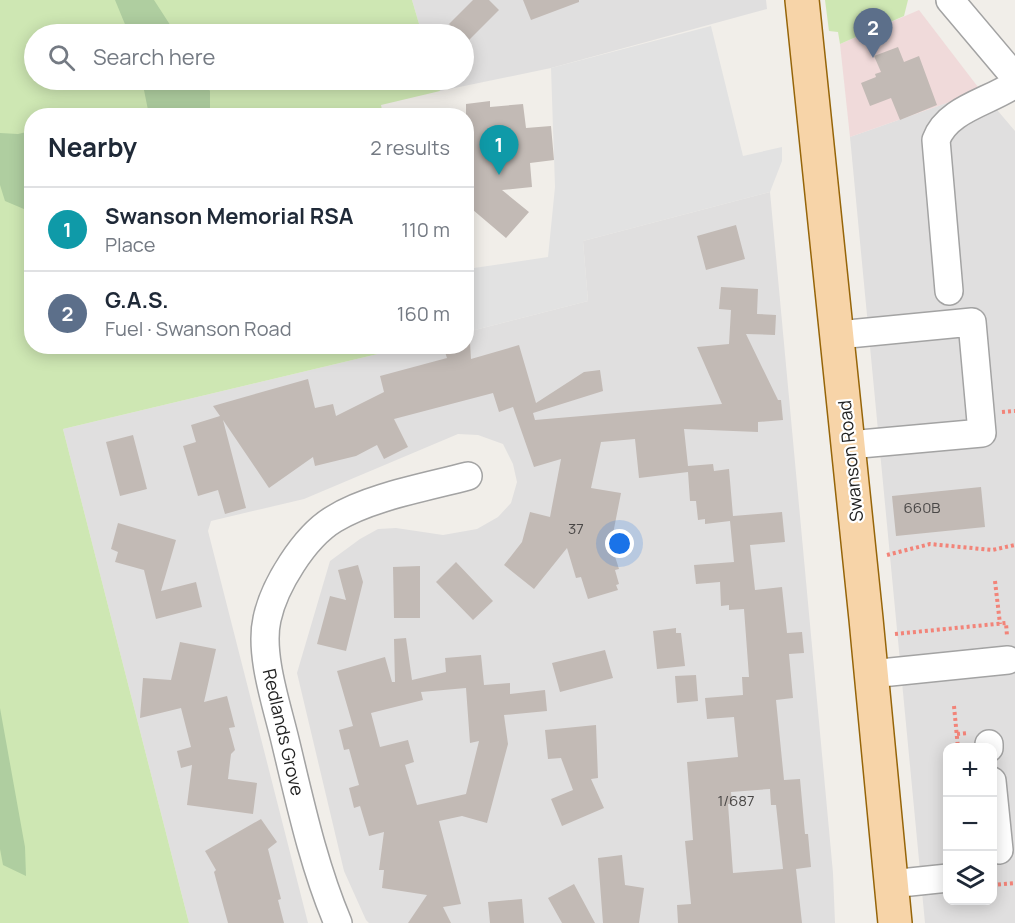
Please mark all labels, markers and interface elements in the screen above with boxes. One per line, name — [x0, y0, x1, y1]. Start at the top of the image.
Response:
pin: 2 — [854, 8, 892, 58]
search box — [24, 24, 474, 90]
icon: search — [45, 41, 78, 74]
text: Search here — [93, 42, 215, 72]
pin: 1 — [480, 126, 518, 175]
text: Nearby — [48, 129, 137, 165]
text: 2 results — [370, 134, 450, 161]
text: Swanson Memorial RSA — [105, 201, 353, 231]
text: 1 — [63, 216, 72, 243]
text: 110 m — [401, 216, 450, 243]
text: Place — [105, 231, 155, 258]
text: G.A.S. — [105, 285, 169, 315]
text: 2 — [62, 300, 73, 327]
text: 160 m — [397, 300, 450, 327]
text: Fuel · Swanson Road — [105, 315, 292, 342]
street label: Swanson Road — [832, 399, 868, 523]
house number: 660B — [904, 497, 940, 518]
house number: 37 — [568, 518, 584, 539]
your location — [605, 529, 634, 558]
street label: Redlands Grove — [258, 666, 310, 798]
map controls — [943, 743, 997, 905]
button: + — [943, 743, 997, 797]
house number: 1/687 — [717, 790, 755, 811]
button: − — [943, 797, 997, 851]
button: layers — [943, 851, 997, 905]

